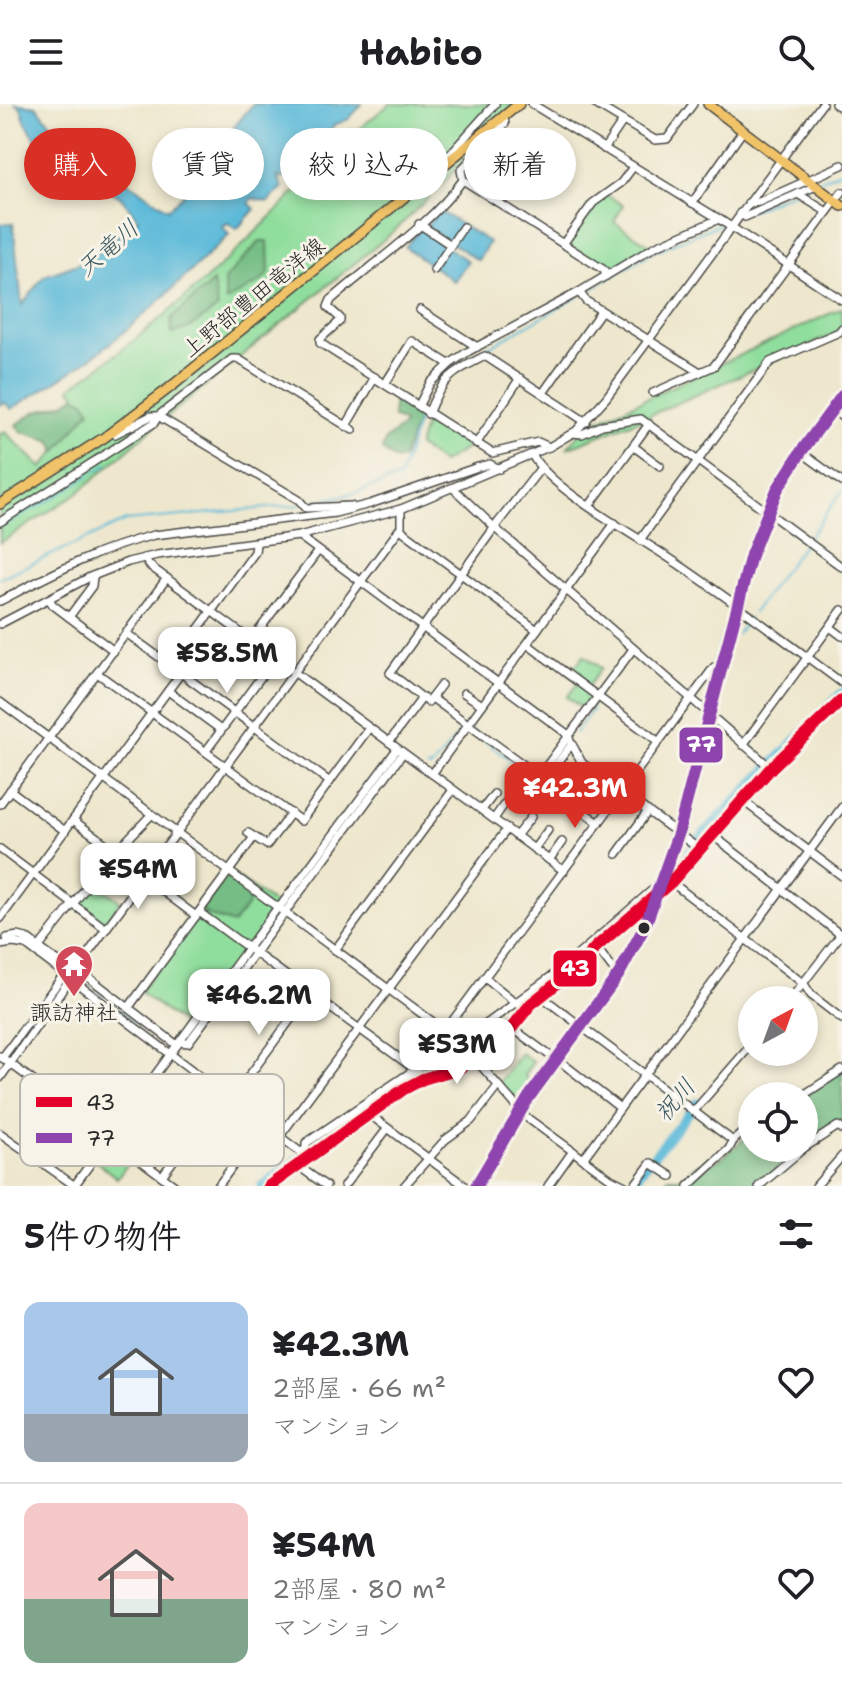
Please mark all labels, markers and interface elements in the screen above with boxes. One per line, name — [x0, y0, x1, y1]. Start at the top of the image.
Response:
text: Habito — [359, 28, 483, 77]
icon: menu — [24, 30, 68, 74]
icon: search — [774, 30, 818, 74]
chip: 購入 — [24, 128, 136, 200]
chip: 賃貸 — [152, 128, 264, 200]
chip: 絞り込み — [280, 128, 448, 200]
chip: 新着 — [464, 128, 576, 200]
water label: 天竜川 — [70, 212, 146, 284]
street label: 上野部豊田竜洋線 — [176, 231, 331, 364]
pin: ¥58.5M — [162, 627, 292, 695]
text: ¥58.5M — [176, 635, 278, 670]
line badge: 77 — [678, 726, 724, 764]
text: 77 — [686, 730, 716, 759]
pin: ¥42.3M — [510, 762, 640, 830]
text: ¥42.3M — [523, 770, 627, 805]
pin: ¥54M — [91, 843, 185, 911]
text: ¥54M — [98, 851, 178, 886]
unlabelled marker — [636, 920, 652, 936]
temple icon: 諏訪神社 — [53, 943, 95, 998]
line badge: 43 — [552, 949, 598, 988]
text: 43 — [560, 954, 590, 983]
pin: ¥46.2M — [194, 969, 324, 1037]
text: ¥46.2M — [206, 977, 312, 1012]
north arrow — [738, 986, 818, 1066]
map controls — [738, 986, 818, 1162]
place label: 諏訪神社 — [30, 998, 118, 1027]
pin: ¥53M — [410, 1018, 504, 1086]
text: ¥53M — [418, 1026, 496, 1061]
water label: 祝川 — [647, 1071, 703, 1129]
legend — [20, 1074, 284, 1166]
button: locate — [738, 1082, 818, 1162]
text: 43 — [86, 1088, 115, 1117]
text: 77 — [86, 1124, 116, 1153]
icon: filters — [774, 1212, 818, 1256]
text: 5件の物件 — [24, 1213, 181, 1259]
text: ¥42.3M — [272, 1321, 409, 1367]
icon: home — [88, 1334, 184, 1430]
icon: heart — [774, 1360, 818, 1404]
text: 2部屋 · 66 m² — [272, 1370, 446, 1405]
text: マンション — [272, 1408, 401, 1443]
text: ¥54M — [272, 1522, 376, 1568]
icon: home — [88, 1535, 184, 1631]
icon: heart — [774, 1561, 818, 1605]
text: 2部屋 · 80 m² — [272, 1571, 446, 1606]
text: マンション — [272, 1609, 401, 1644]

